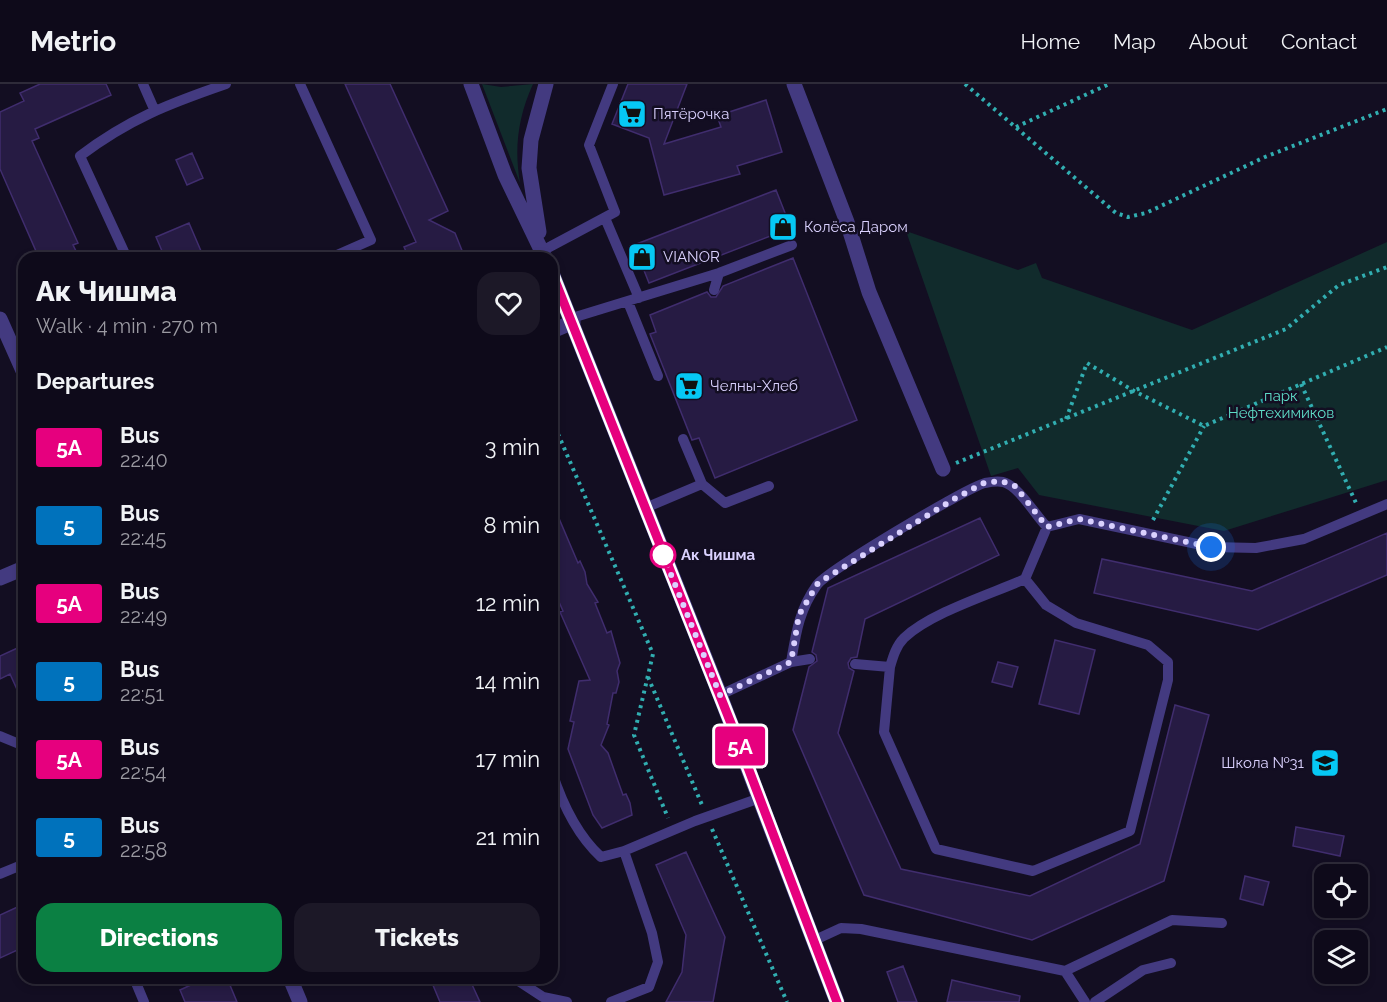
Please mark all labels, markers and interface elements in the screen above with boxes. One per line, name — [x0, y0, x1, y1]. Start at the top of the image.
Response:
text: Metrio — [30, 25, 116, 58]
text: Home — [1021, 29, 1080, 54]
text: Map — [1113, 29, 1156, 54]
text: About — [1189, 29, 1248, 54]
text: Contact — [1281, 29, 1357, 54]
supermarket icon: Пятёрочка — [616, 98, 648, 130]
place label: Пятёрочка — [653, 105, 729, 123]
shop icon: Колёса Даром — [767, 211, 799, 243]
place label: Колёса Даром — [804, 218, 908, 236]
shop icon: VIANOR — [626, 241, 658, 273]
place label: VIANOR — [663, 248, 720, 266]
button: heart — [477, 272, 540, 335]
text: Ак Чишма — [36, 275, 177, 308]
text: Walk · 4 min · 270 m — [36, 314, 218, 338]
text: Departures — [36, 368, 154, 394]
supermarket icon: Челны-Хлеб — [673, 370, 705, 402]
place label: Челны-Хлеб — [710, 377, 798, 395]
park label: парк Нефтехимиков — [1228, 387, 1334, 422]
text: Bus — [120, 422, 159, 448]
text: 3 min — [485, 434, 540, 460]
text: 5А — [56, 435, 82, 460]
text: 22:40 — [120, 448, 168, 472]
text: Bus — [120, 500, 159, 526]
text: 8 min — [484, 512, 540, 538]
text: 5 — [63, 513, 75, 538]
text: 22:45 — [120, 526, 166, 550]
your location — [1196, 532, 1226, 562]
marker: Ак Чишма — [650, 542, 676, 568]
place label: Ак Чишма — [681, 546, 755, 564]
text: Bus — [120, 578, 159, 604]
text: 12 min — [476, 590, 540, 616]
text: 5А — [56, 591, 82, 616]
text: 22:49 — [120, 604, 167, 628]
text: Bus — [120, 656, 159, 682]
text: 14 min — [475, 668, 540, 694]
text: 5 — [63, 669, 75, 694]
text: 22:51 — [120, 682, 164, 706]
line badge: 5А — [713, 726, 767, 766]
text: Bus — [120, 734, 159, 760]
text: 5А — [727, 734, 753, 759]
text: 17 min — [475, 746, 540, 772]
text: 5А — [56, 747, 82, 772]
school or university icon: Школа №31 — [1309, 747, 1341, 779]
place label: Школа №31 — [1221, 754, 1305, 772]
text: 22:54 — [120, 760, 166, 784]
text: Bus — [120, 812, 159, 838]
text: 21 min — [476, 824, 540, 850]
text: 5 — [63, 825, 75, 850]
text: 22:58 — [120, 838, 167, 862]
map controls — [1314, 864, 1368, 984]
button: locate — [1314, 864, 1368, 918]
button: Directions — [36, 903, 282, 972]
button: Tickets — [294, 903, 540, 972]
button: layers — [1314, 930, 1368, 984]

